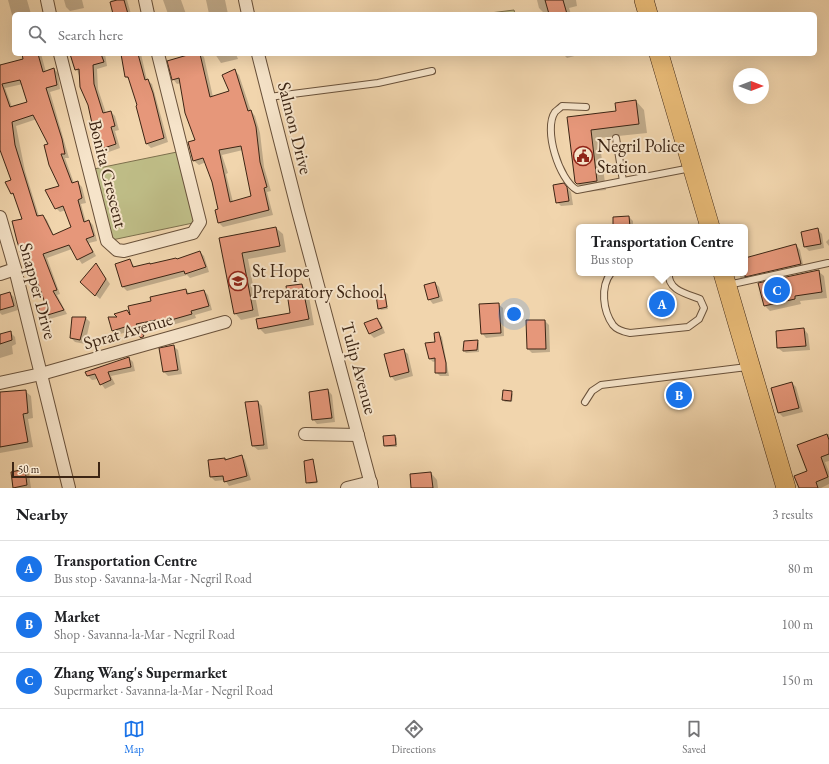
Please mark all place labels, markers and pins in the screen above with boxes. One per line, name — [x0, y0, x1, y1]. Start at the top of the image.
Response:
place label: Negril Police Station — [597, 134, 685, 178]
public building icon: Negril Police Station — [572, 145, 594, 167]
place label: St Hope Preparatory School — [252, 259, 383, 303]
school or university icon: St Hope Preparatory School — [227, 270, 249, 292]
pin: C — [764, 275, 790, 305]
pin: A — [649, 289, 675, 319]
pin: B — [666, 380, 692, 410]

